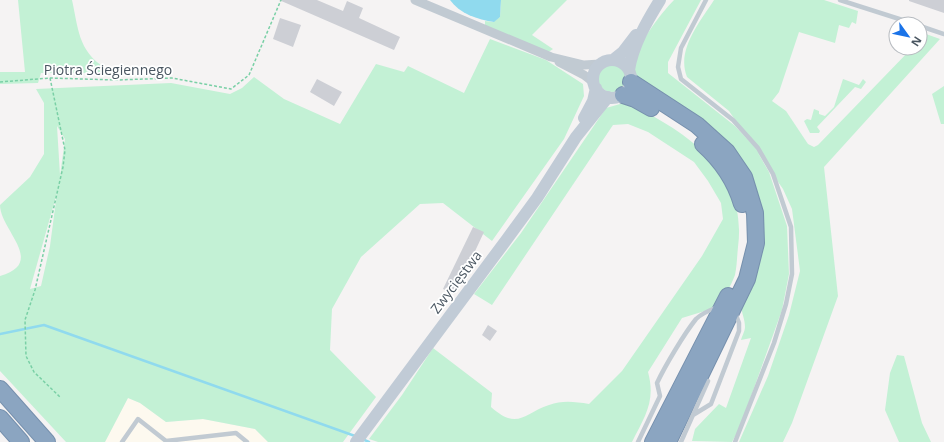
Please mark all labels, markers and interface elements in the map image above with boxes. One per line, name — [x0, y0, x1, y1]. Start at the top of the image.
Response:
north arrow — [888, 16, 928, 56]
text: N — [908, 34, 926, 50]
street label: Piotra Ściegiennego — [44, 60, 172, 79]
street label: Zwycięstwa — [426, 246, 486, 317]

